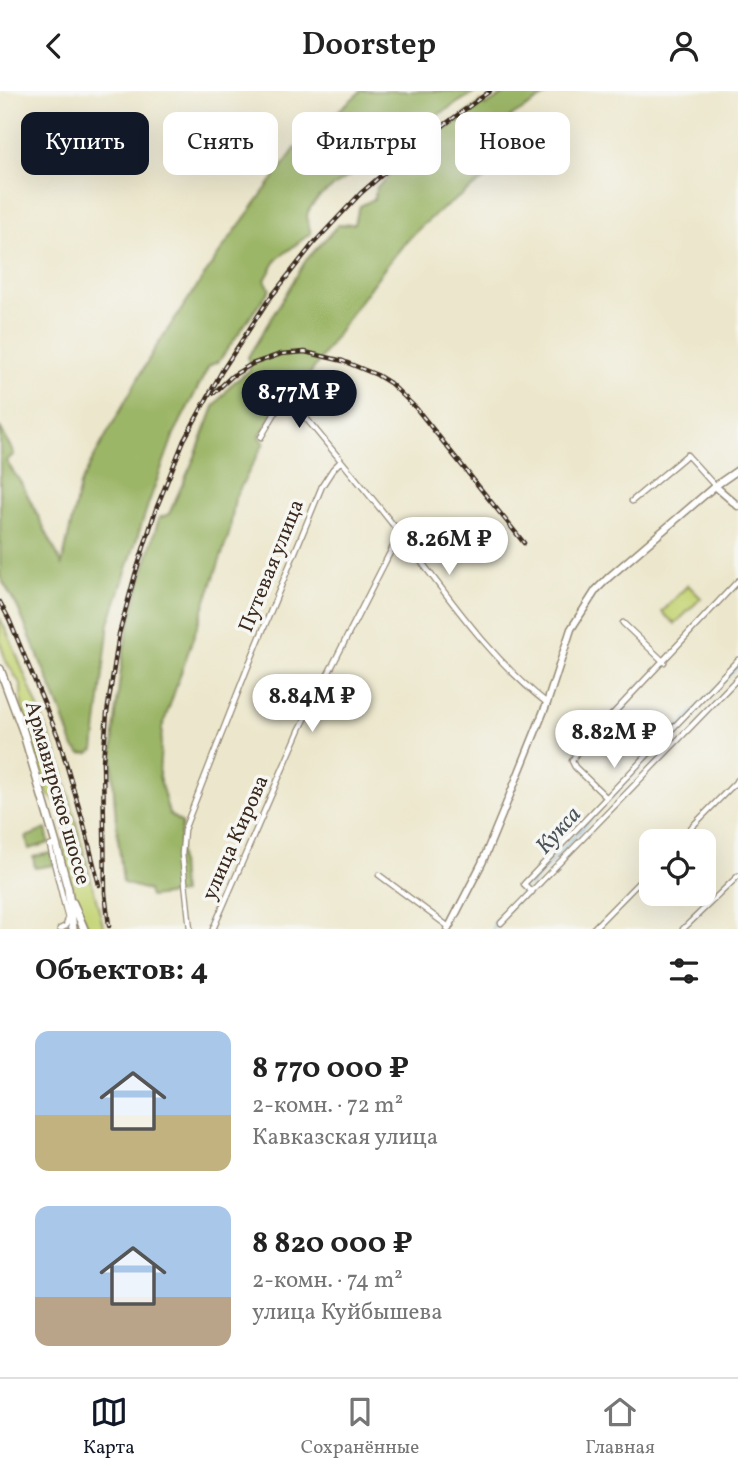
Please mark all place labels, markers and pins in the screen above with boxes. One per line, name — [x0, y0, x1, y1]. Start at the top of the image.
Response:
pin: 8.77M ₽ — [234, 371, 364, 430]
pin: 8.26M ₽ — [384, 517, 514, 577]
pin: 8.84M ₽ — [247, 675, 377, 734]
pin: 8.82M ₽ — [549, 711, 679, 770]

